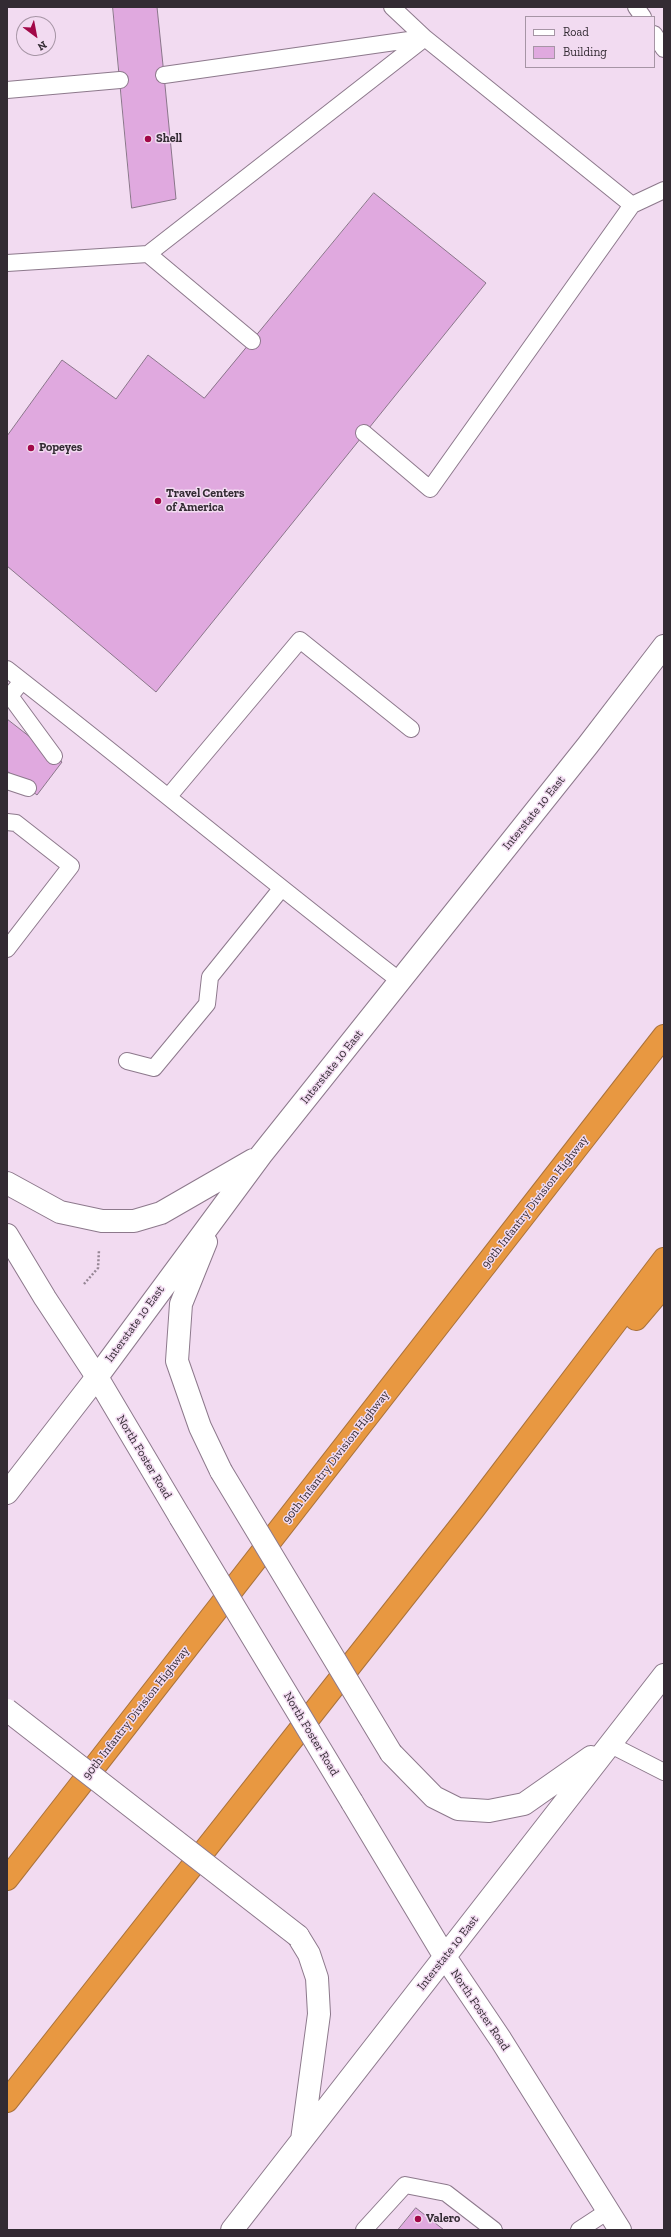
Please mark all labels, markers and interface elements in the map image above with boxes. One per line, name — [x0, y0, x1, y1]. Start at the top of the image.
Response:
north arrow — [16, 16, 56, 56]
legend — [525, 16, 655, 68]
text: Road — [563, 25, 589, 39]
text: N — [35, 38, 49, 53]
text: Building — [563, 45, 607, 59]
place label: Shell — [156, 132, 182, 146]
marker: Shell — [143, 134, 153, 144]
place label: Popeyes — [39, 441, 82, 455]
marker: Popeyes — [26, 443, 36, 453]
place label: Travel Centers of America — [166, 487, 245, 515]
marker: Travel Centers of America — [153, 496, 163, 506]
street label: Interstate 10 East — [500, 773, 568, 853]
street label: Interstate 10 East — [298, 1027, 366, 1107]
street label: 90th Infantry Division Highway — [479, 1133, 591, 1271]
street label: Interstate 10 East — [102, 1283, 168, 1365]
street label: 90th Infantry Division Highway — [280, 1388, 392, 1526]
street label: North Foster Road — [113, 1412, 175, 1502]
street label: 90th Infantry Division Highway — [80, 1644, 192, 1782]
street label: North Foster Road — [280, 1689, 342, 1779]
street label: Interstate 10 East — [414, 1913, 482, 1993]
street label: North Foster Road — [447, 1967, 513, 2053]
place label: Valero — [426, 2212, 460, 2226]
marker: Valero — [413, 2214, 423, 2224]

